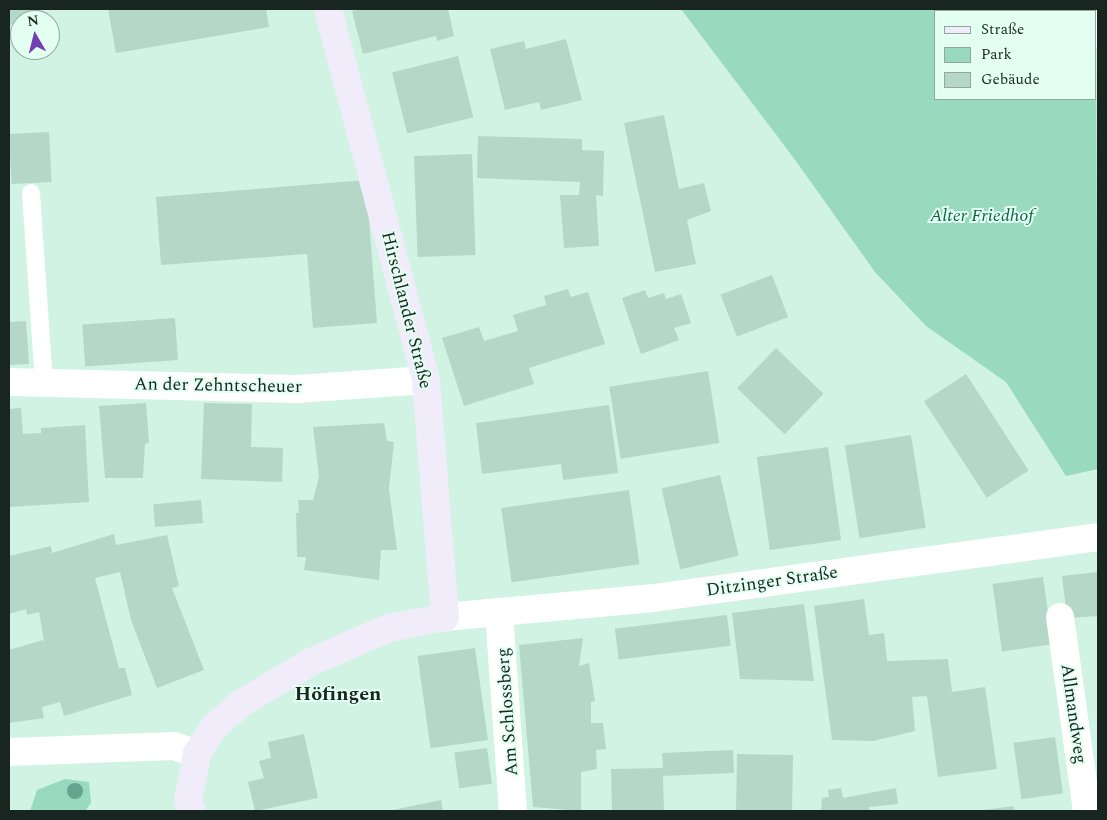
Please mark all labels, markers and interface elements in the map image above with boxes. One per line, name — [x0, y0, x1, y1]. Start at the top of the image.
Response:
text: N — [26, 9, 40, 32]
north arrow — [10, 10, 60, 60]
legend — [934, 10, 1097, 100]
text: Straße — [981, 18, 1024, 41]
text: Park — [981, 43, 1012, 66]
text: Gebäude — [981, 68, 1040, 91]
park label: Alter Friedhof — [930, 205, 1034, 227]
street label: Hirschlander Straße — [376, 229, 436, 391]
street label: An der Zehntscheuer — [134, 374, 302, 398]
street label: Ditzinger Straße — [705, 562, 839, 602]
street label: Am Schlossberg — [493, 647, 523, 777]
street label: Allmandweg — [1055, 663, 1091, 765]
district label: Höfingen — [295, 682, 381, 706]

